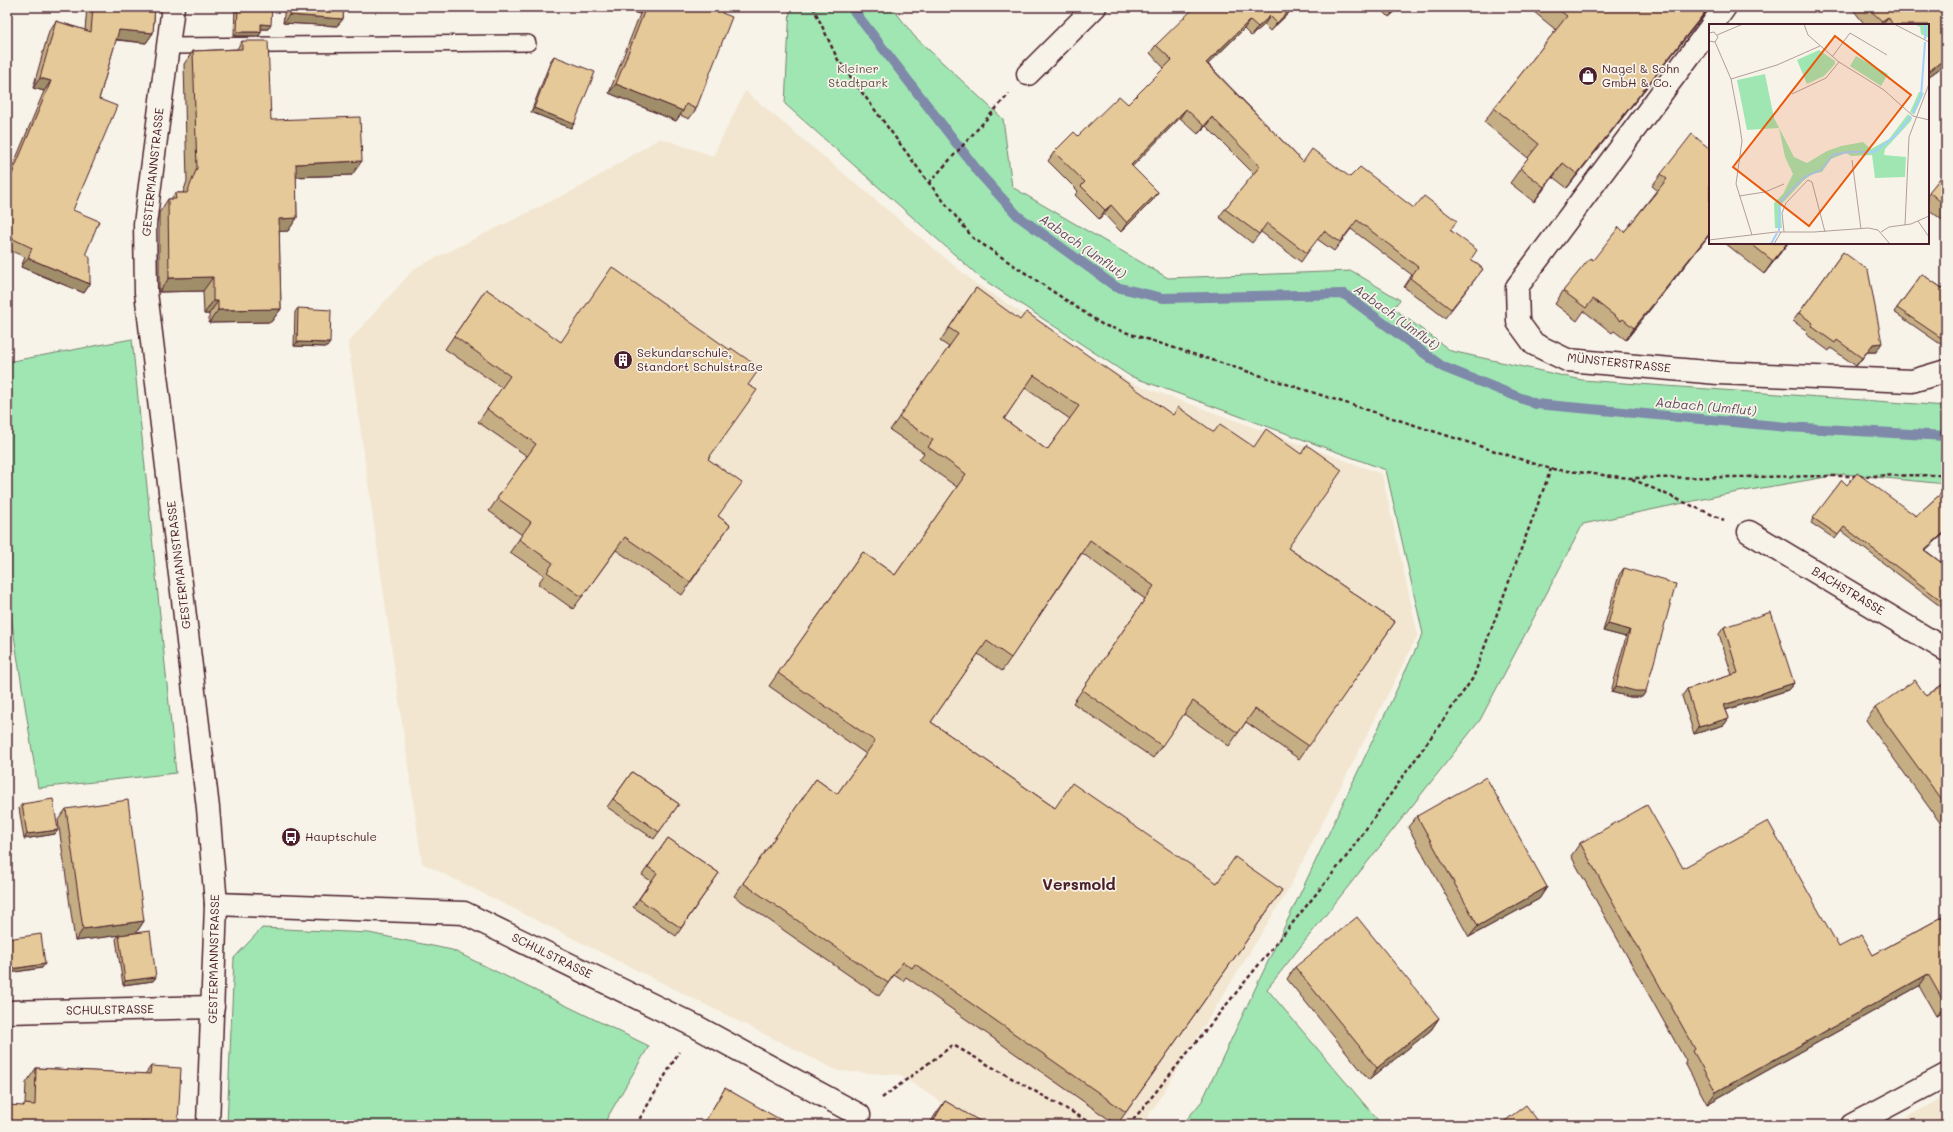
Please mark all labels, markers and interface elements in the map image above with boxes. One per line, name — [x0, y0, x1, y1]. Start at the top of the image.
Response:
inset map — [1709, 24, 1929, 244]
park label: Kleiner Stadtpark — [828, 60, 888, 90]
place label: Nagel & Sohn GmbH & Co. — [1602, 60, 1679, 90]
shop icon: Nagel & Sohn GmbH & Co. — [1577, 65, 1599, 87]
street label: GESTERMANNSTRASSE — [137, 107, 167, 237]
water label: Aabach (Umflut) — [1037, 209, 1130, 282]
water label: Aabach (Umflut) — [1351, 280, 1444, 354]
place label: Sekundarschule, Standort Schulstraße — [637, 344, 763, 374]
building icon: Sekundarschule, Standort Schulstraße — [612, 349, 634, 371]
street label: MÜNSTERSTRASSE — [1566, 349, 1672, 375]
water label: Aabach (Umflut) — [1655, 393, 1758, 418]
street label: GESTERMANNSTRASSE — [162, 500, 194, 630]
street label: BACHSTRASSE — [1809, 562, 1888, 618]
bus stop icon: Hauptschule — [280, 826, 302, 848]
place label: Hauptschule — [305, 828, 377, 844]
district label: Versmold — [1042, 873, 1116, 894]
street label: GESTERMANNSTRASSE — [204, 894, 222, 1024]
street label: SCHULSTRASSE — [509, 929, 596, 982]
street label: SCHULSTRASSE — [66, 1000, 154, 1018]

